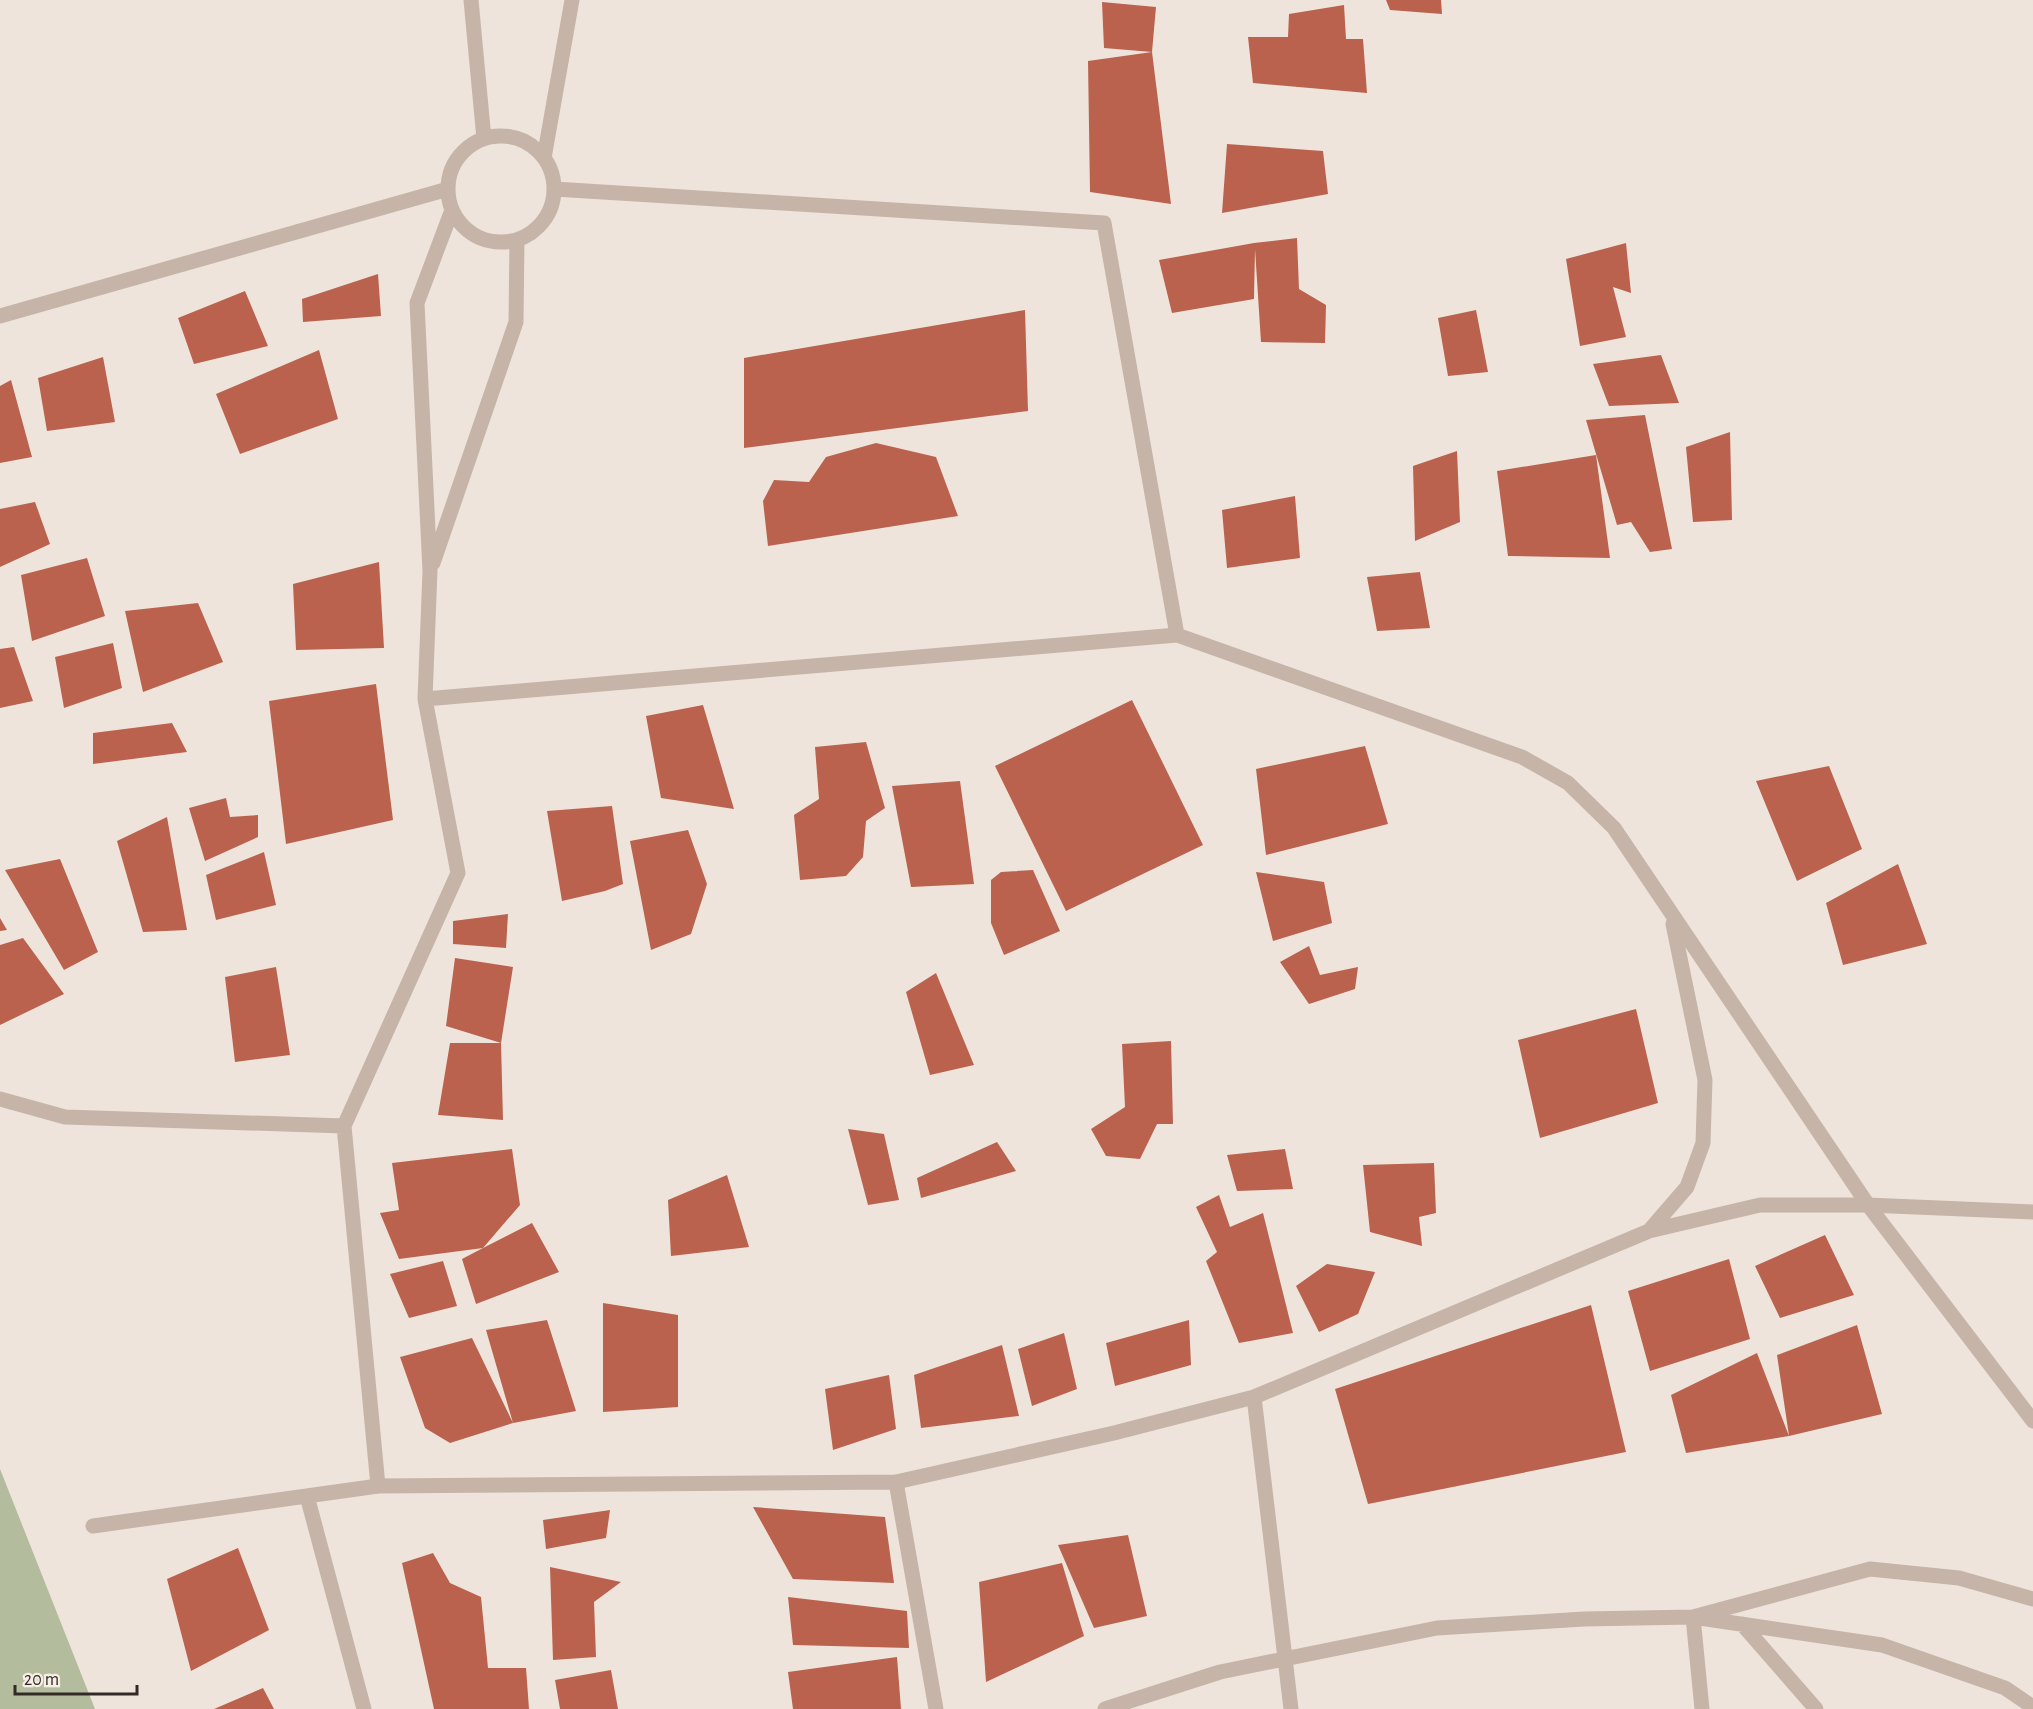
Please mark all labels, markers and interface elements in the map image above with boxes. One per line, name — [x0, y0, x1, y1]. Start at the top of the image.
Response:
scale bar — [15, 1658, 136, 1696]
text: 20 m — [24, 1671, 59, 1689]

